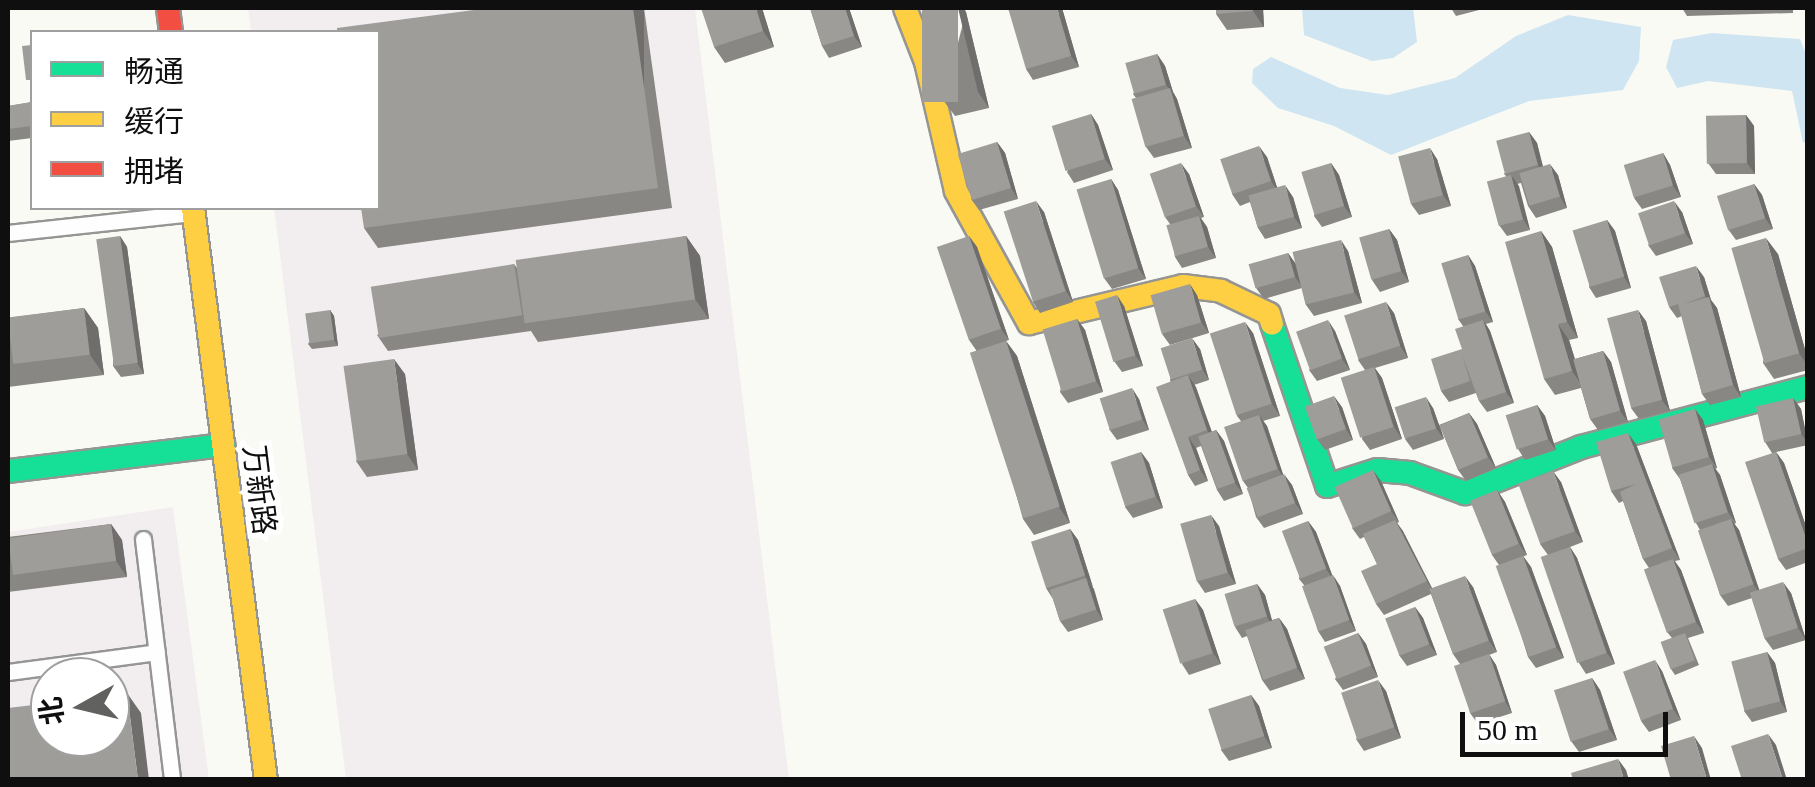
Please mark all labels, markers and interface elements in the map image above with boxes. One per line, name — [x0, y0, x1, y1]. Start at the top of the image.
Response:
legend — [30, 30, 380, 210]
text: 畅通 — [124, 55, 184, 88]
text: 缓行 — [124, 105, 184, 138]
text: 拥堵 — [124, 155, 184, 188]
street label: 万新路 — [236, 443, 282, 537]
north arrow — [30, 657, 130, 757]
scale bar — [1465, 692, 1672, 754]
text: 北 — [34, 695, 69, 727]
text: 50 m — [1477, 713, 1538, 746]

